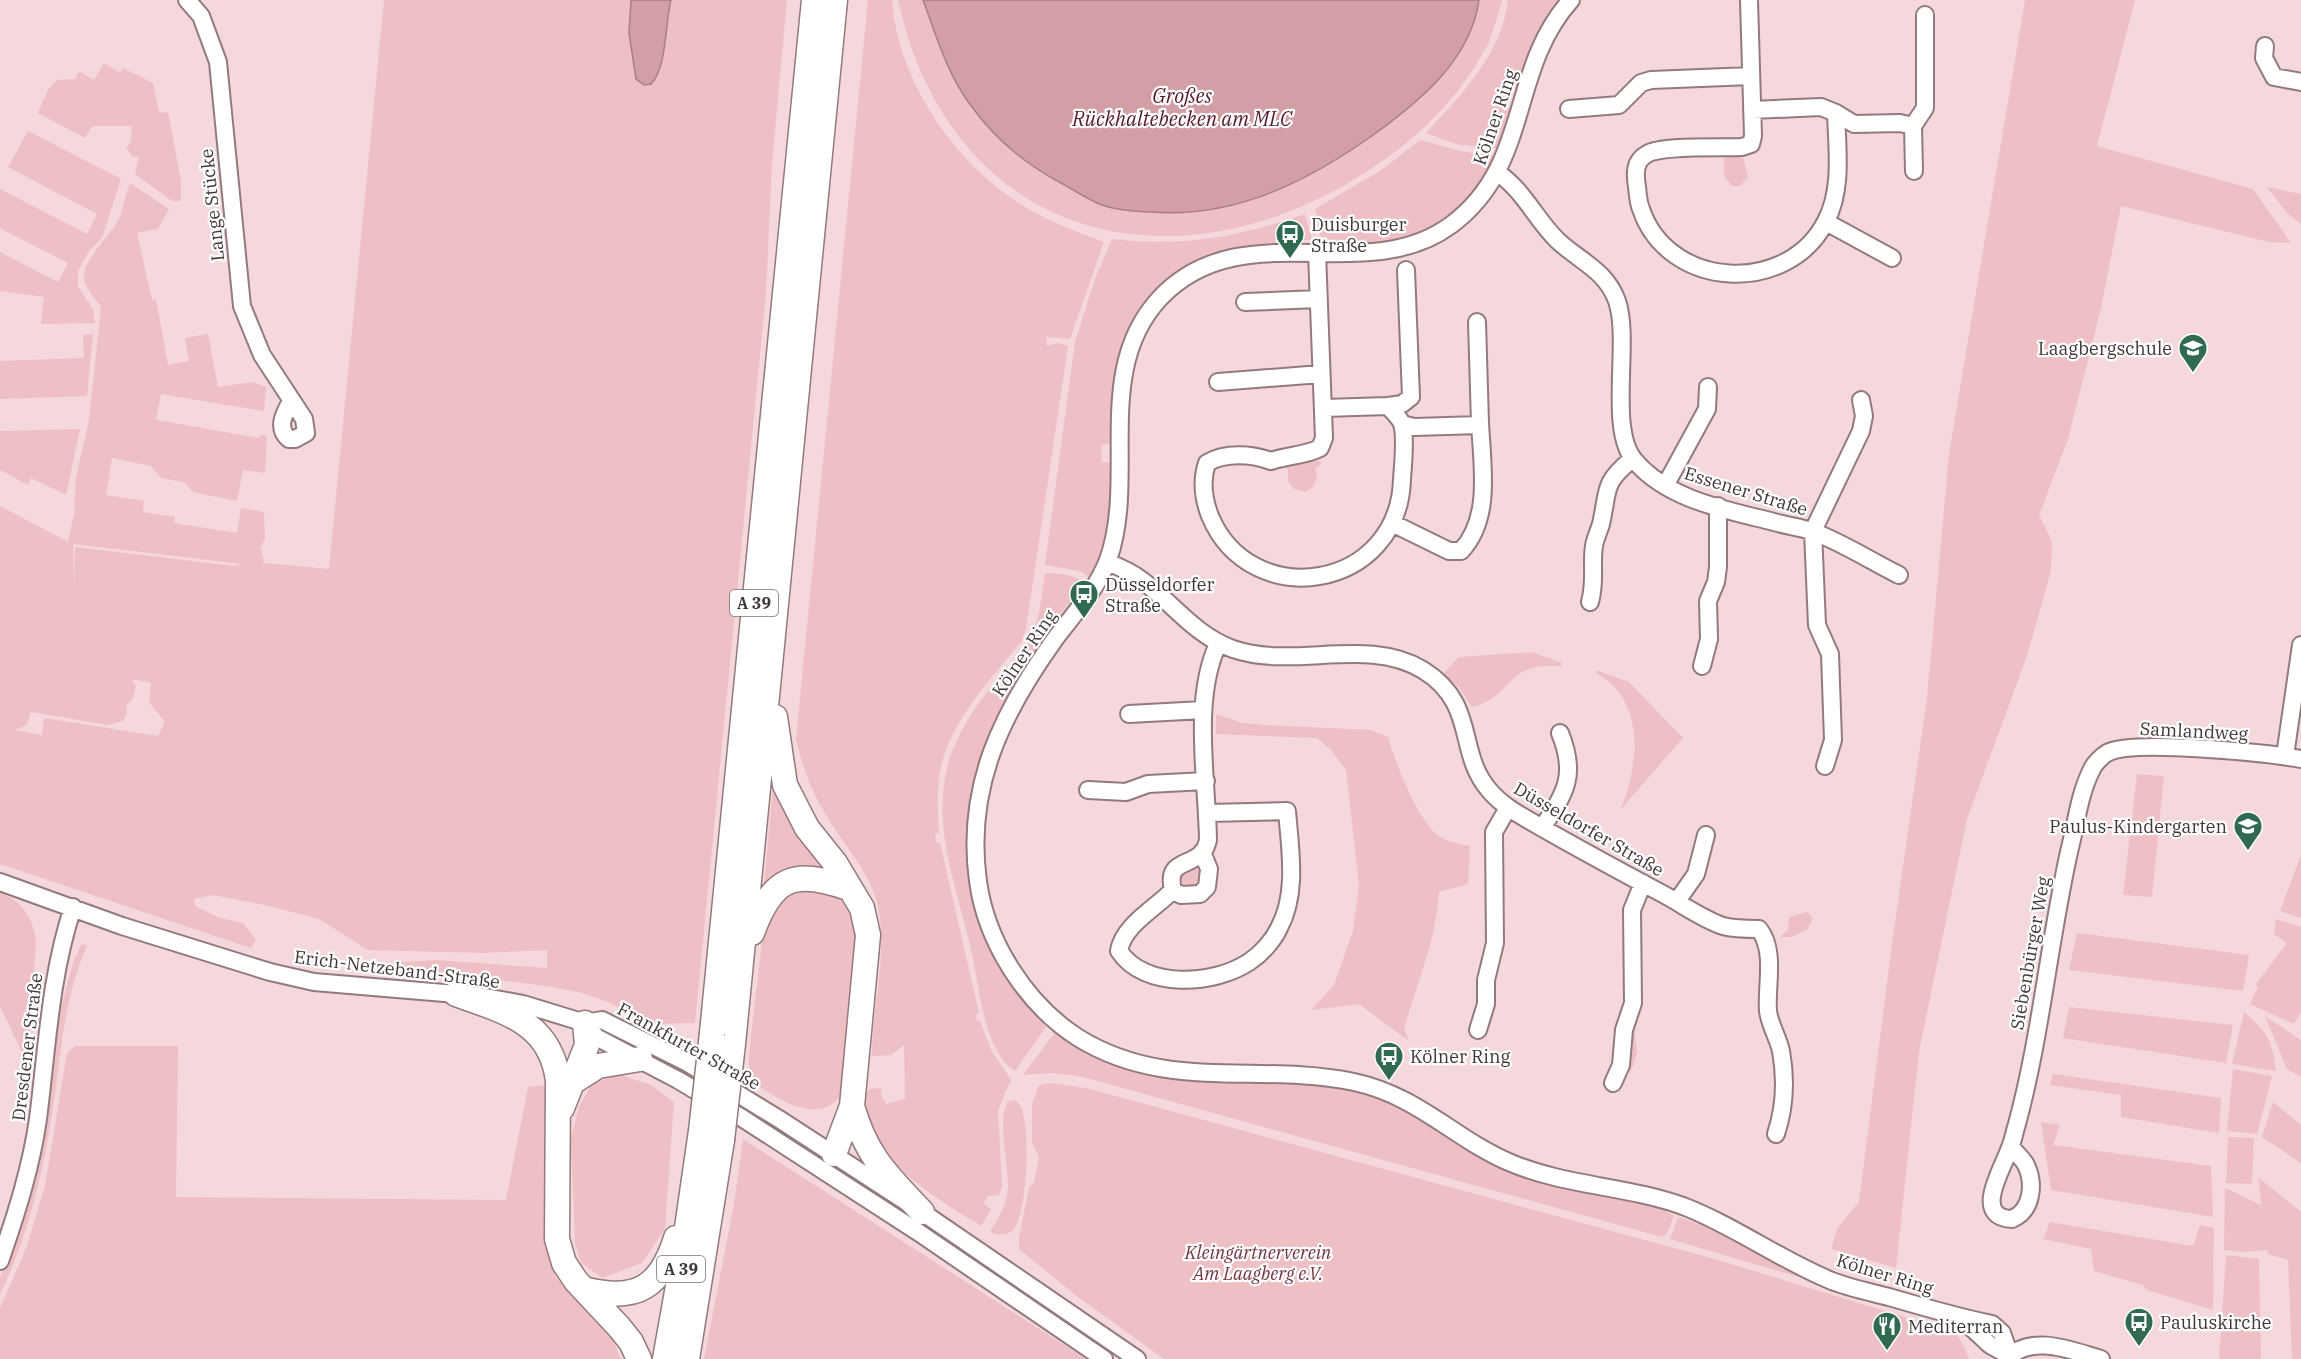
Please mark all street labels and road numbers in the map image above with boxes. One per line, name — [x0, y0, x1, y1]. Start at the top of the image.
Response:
street label: Kölner Ring — [1468, 66, 1522, 168]
street label: Lange Stücke — [195, 148, 229, 262]
street label: Essener Straße — [1681, 461, 1811, 521]
road number: A 39 — [730, 590, 778, 616]
street label: Kölner Ring — [986, 605, 1062, 701]
street label: Samlandweg — [2139, 717, 2249, 745]
street label: Düsseldorfer Straße — [1510, 777, 1668, 881]
street label: Siebenbürger Weg — [2005, 874, 2055, 1032]
street label: Erich-Netzeband-Straße — [293, 945, 501, 993]
street label: Dresdener Straße — [7, 972, 47, 1122]
street label: Frankfurter Straße — [613, 997, 765, 1095]
street label: Kölner Ring — [1834, 1248, 1936, 1300]
road number: A 39 — [657, 1256, 705, 1282]

